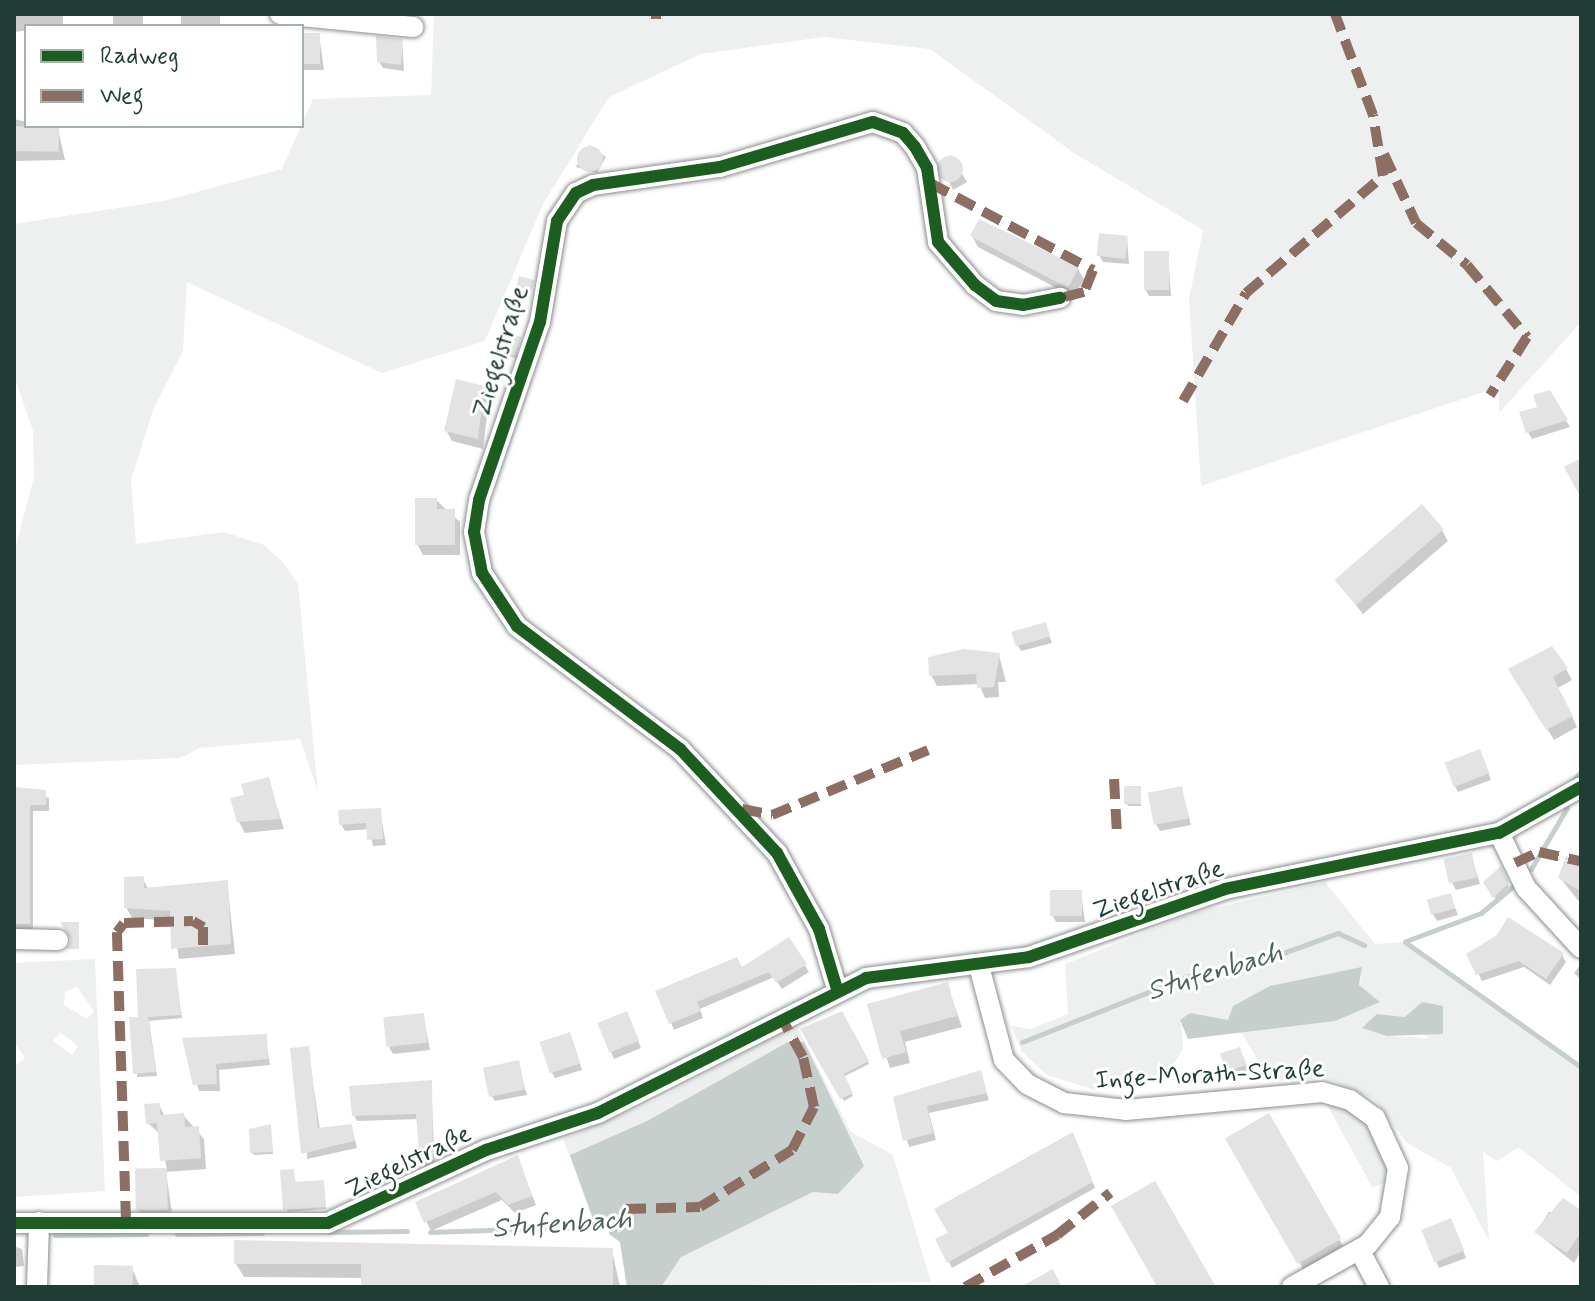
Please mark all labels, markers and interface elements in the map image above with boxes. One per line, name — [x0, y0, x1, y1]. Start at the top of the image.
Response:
legend — [24, 24, 304, 128]
text: Radweg — [100, 41, 179, 72]
text: Weg — [100, 81, 144, 112]
street label: Ziegelstraße — [467, 282, 537, 422]
street label: Ziegelstraße — [1090, 854, 1228, 928]
water label: Stufenbach — [1143, 937, 1287, 1009]
street label: Inge-Morath-Straße — [1095, 1054, 1325, 1098]
street label: Ziegelstraße — [341, 1119, 477, 1207]
water label: Stufenbach — [491, 1203, 633, 1247]

